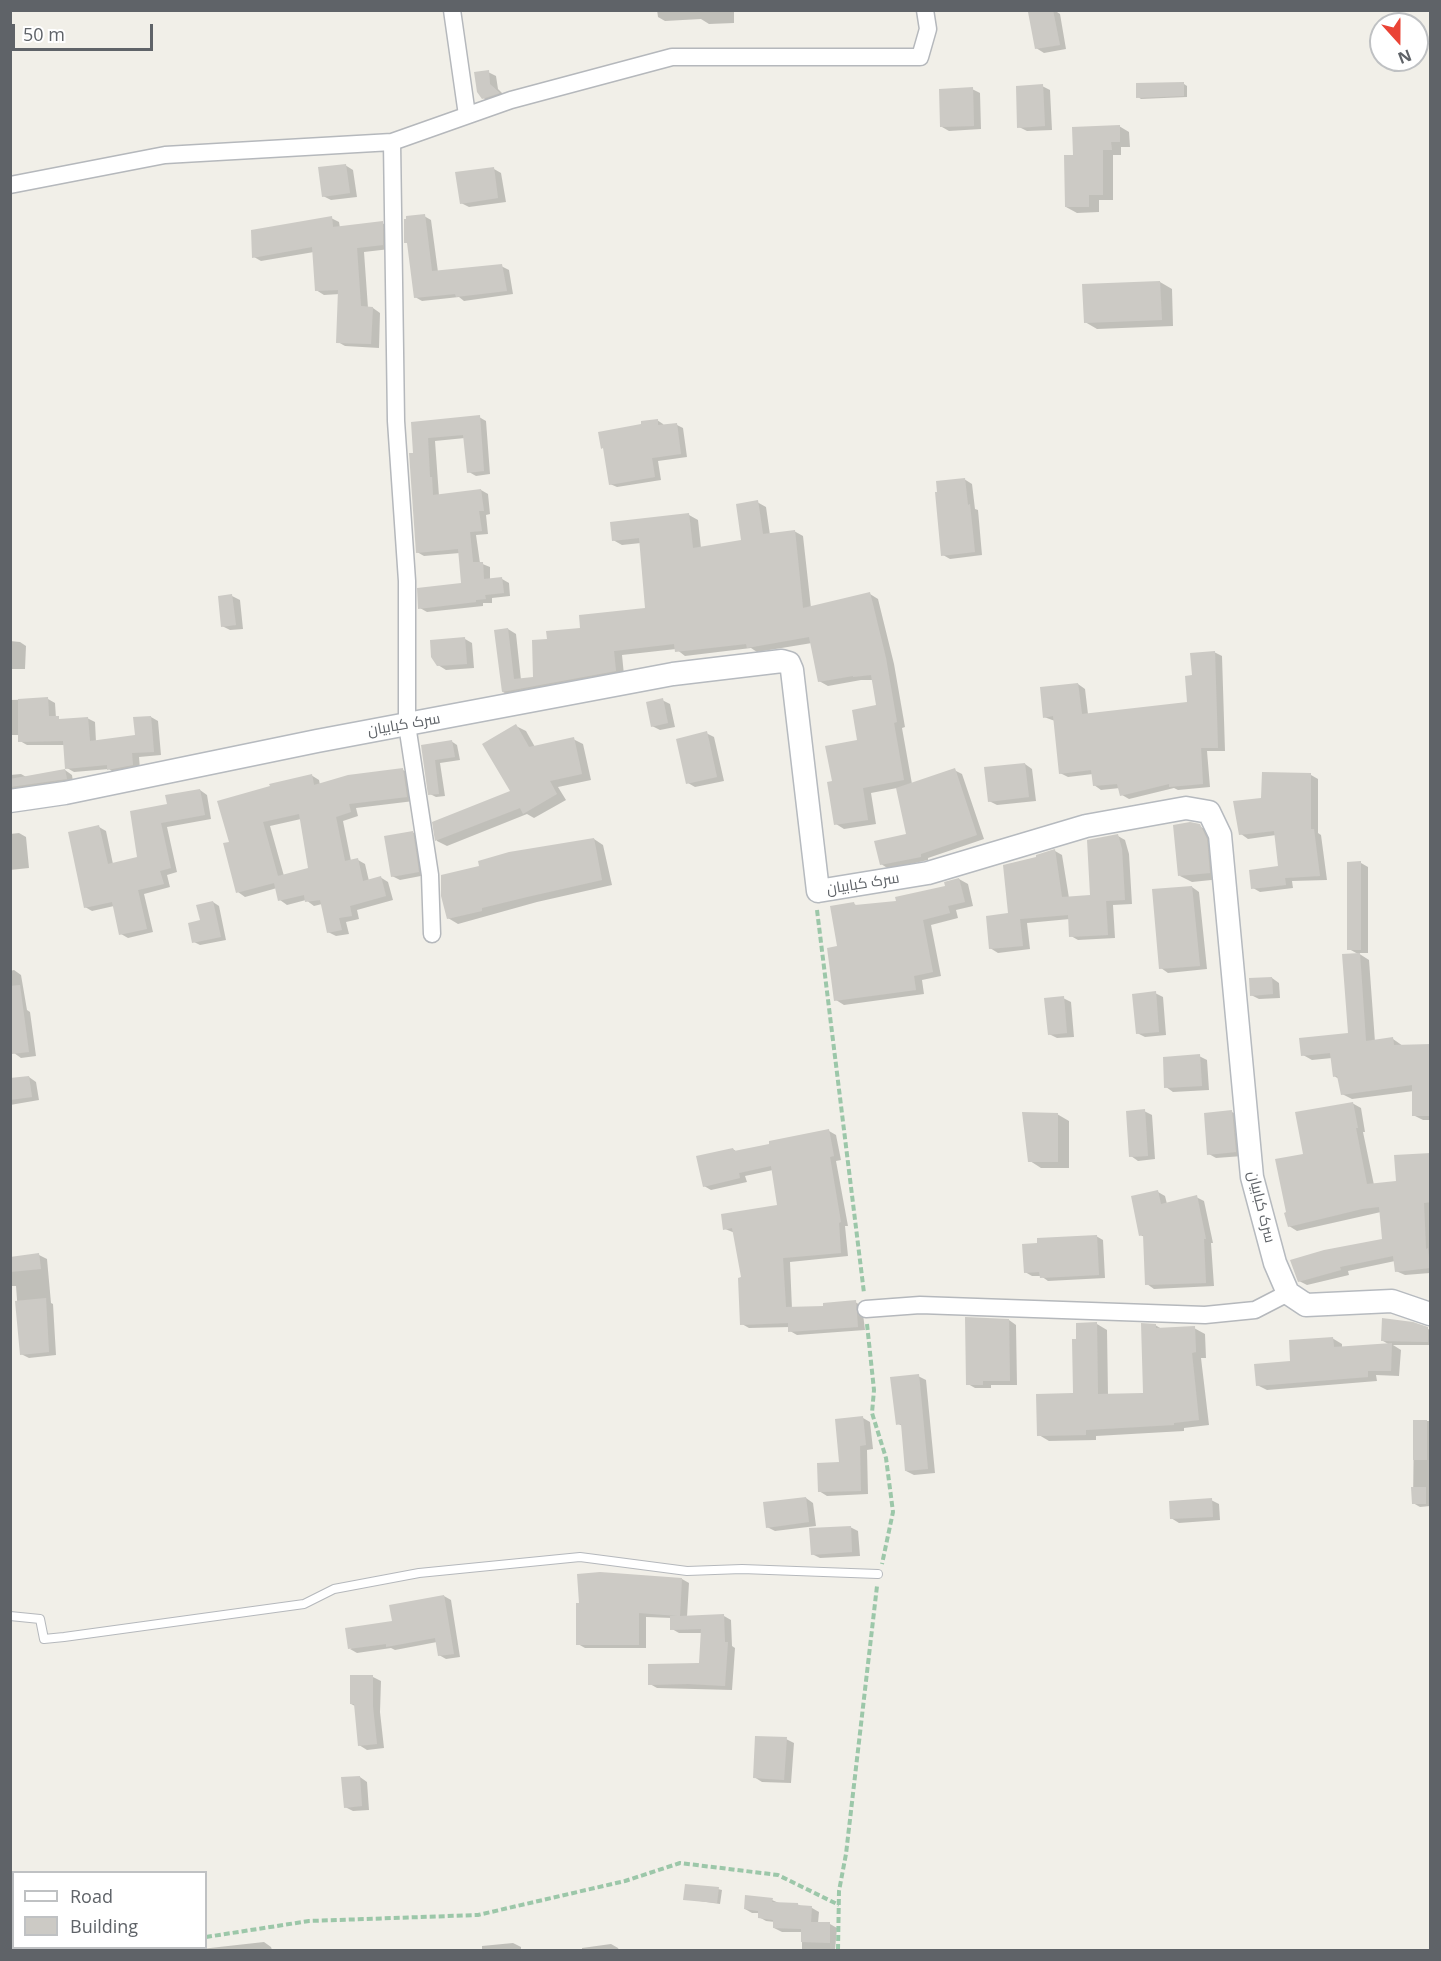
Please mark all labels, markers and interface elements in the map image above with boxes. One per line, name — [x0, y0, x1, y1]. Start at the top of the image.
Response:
scale bar — [15, 12, 156, 50]
north arrow — [1369, 12, 1429, 72]
text: 50 m — [23, 22, 65, 46]
text: N — [1395, 44, 1415, 70]
street label: سرک کبابیان — [366, 710, 442, 740]
street label: سرک کبابیان — [825, 869, 901, 899]
street label: سرک کبابیان — [1243, 1169, 1279, 1245]
legend — [12, 1871, 207, 1949]
text: Road — [70, 1884, 113, 1908]
text: Building — [70, 1914, 138, 1938]

